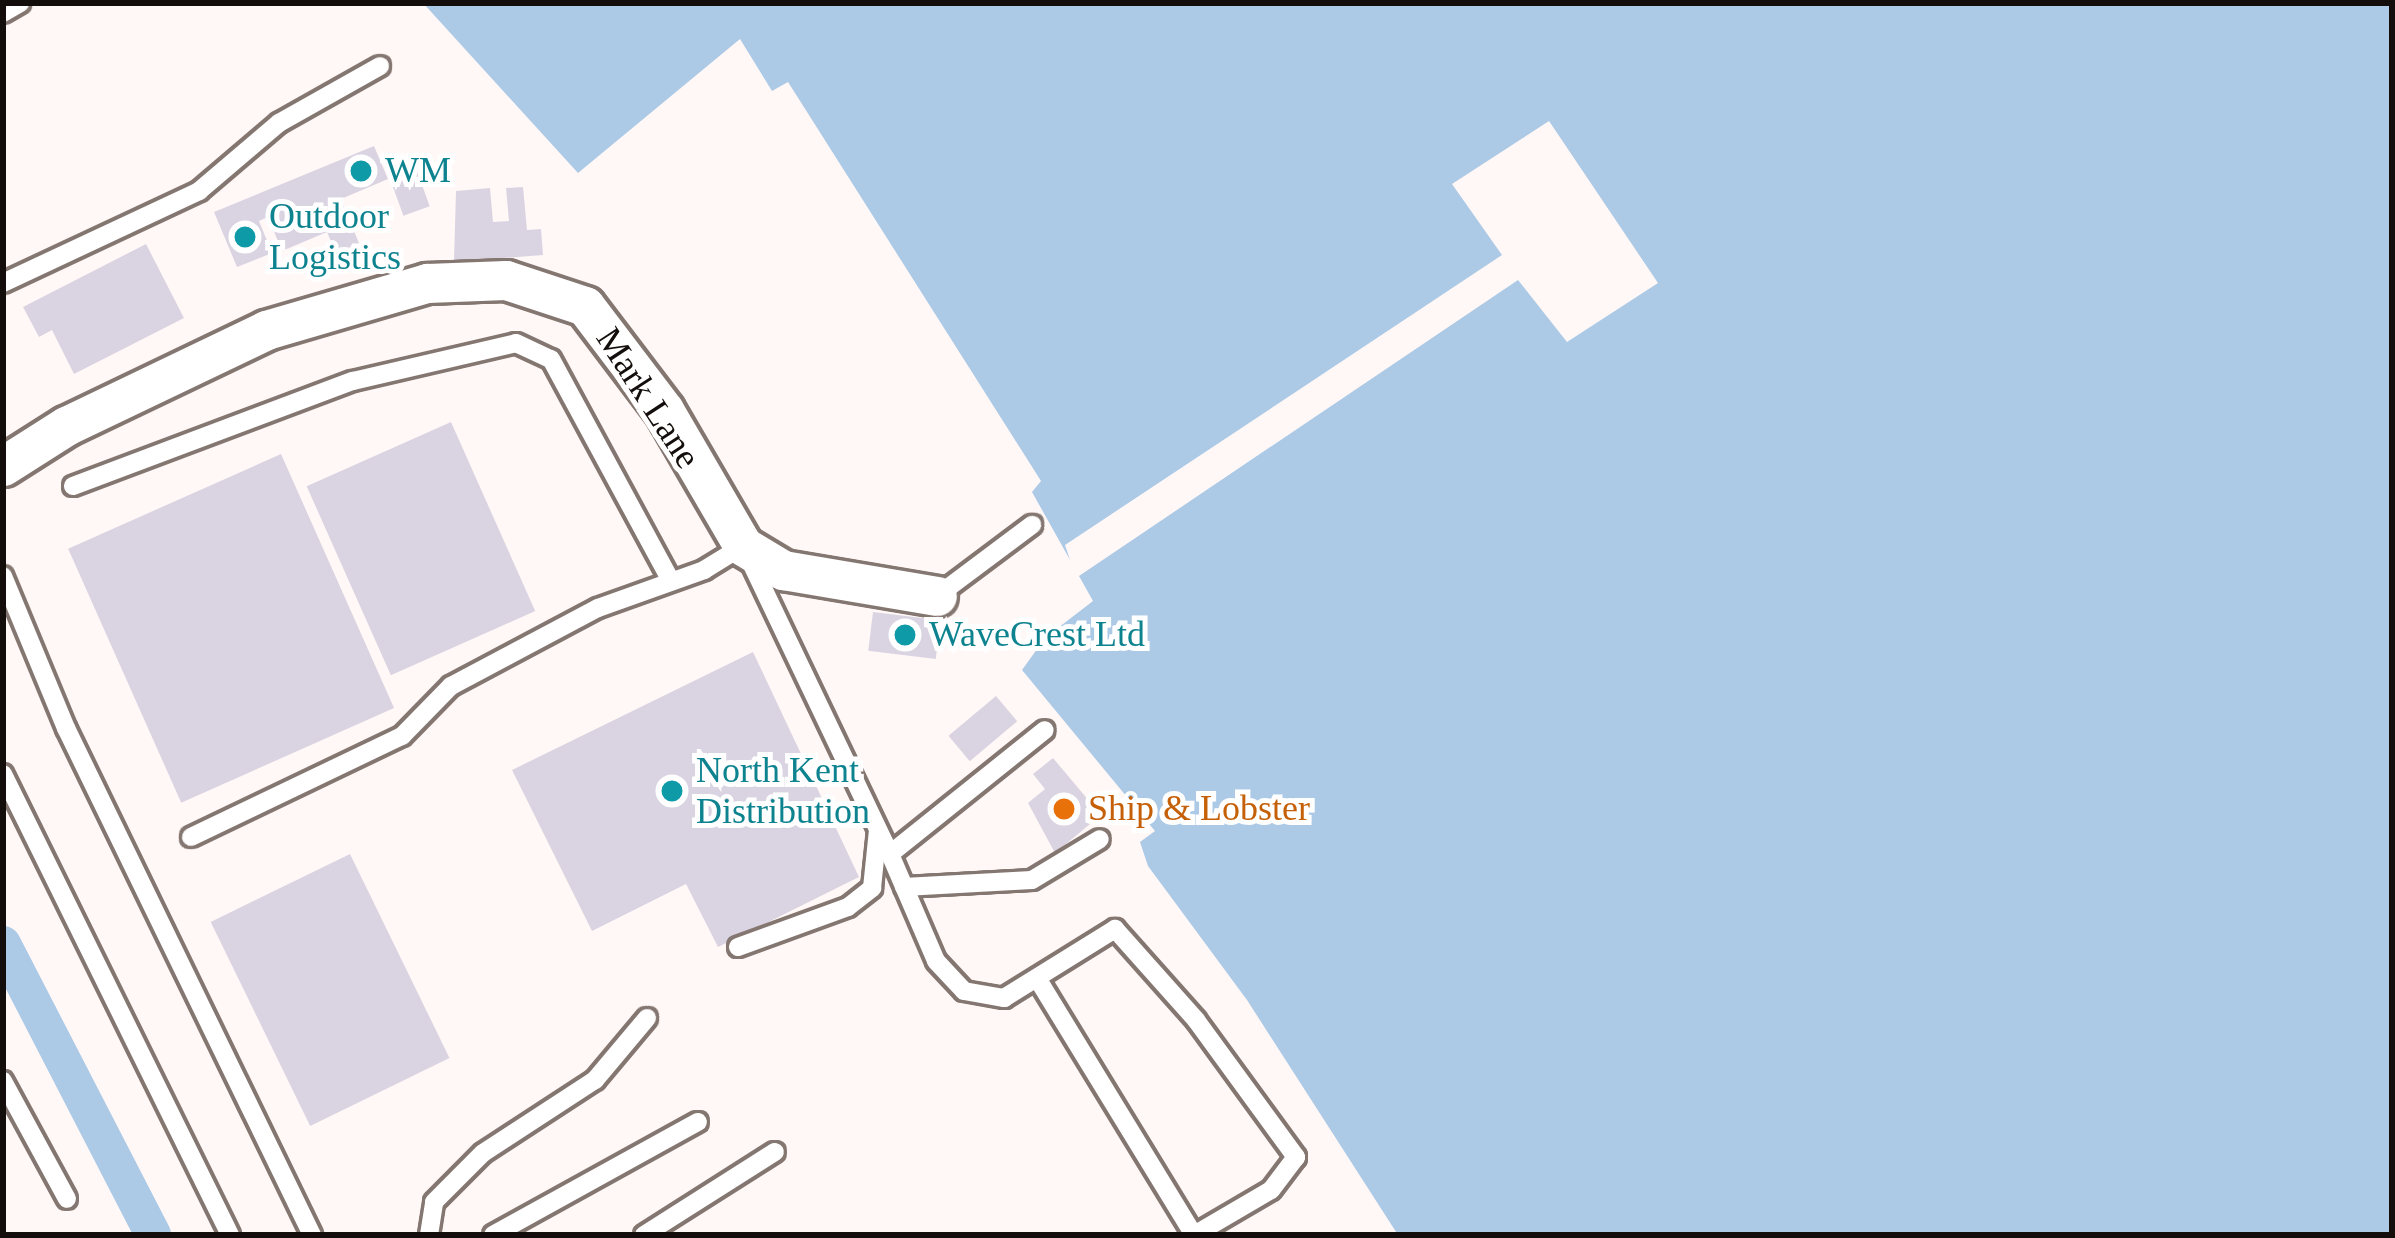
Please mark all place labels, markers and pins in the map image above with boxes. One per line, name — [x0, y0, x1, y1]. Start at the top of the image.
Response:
place label: WM — [385, 149, 451, 193]
marker: WM — [348, 158, 374, 184]
place label: Outdoor Logistics — [269, 194, 401, 279]
marker: Outdoor Logistics — [232, 224, 258, 250]
place label: WaveCrest Ltd — [929, 613, 1145, 657]
marker: WaveCrest Ltd — [892, 622, 918, 648]
place label: North Kent Distribution — [696, 748, 870, 833]
marker: North Kent Distribution — [659, 778, 685, 804]
place label: Ship & Lobster — [1088, 787, 1310, 831]
marker: Ship & Lobster — [1051, 796, 1077, 822]

